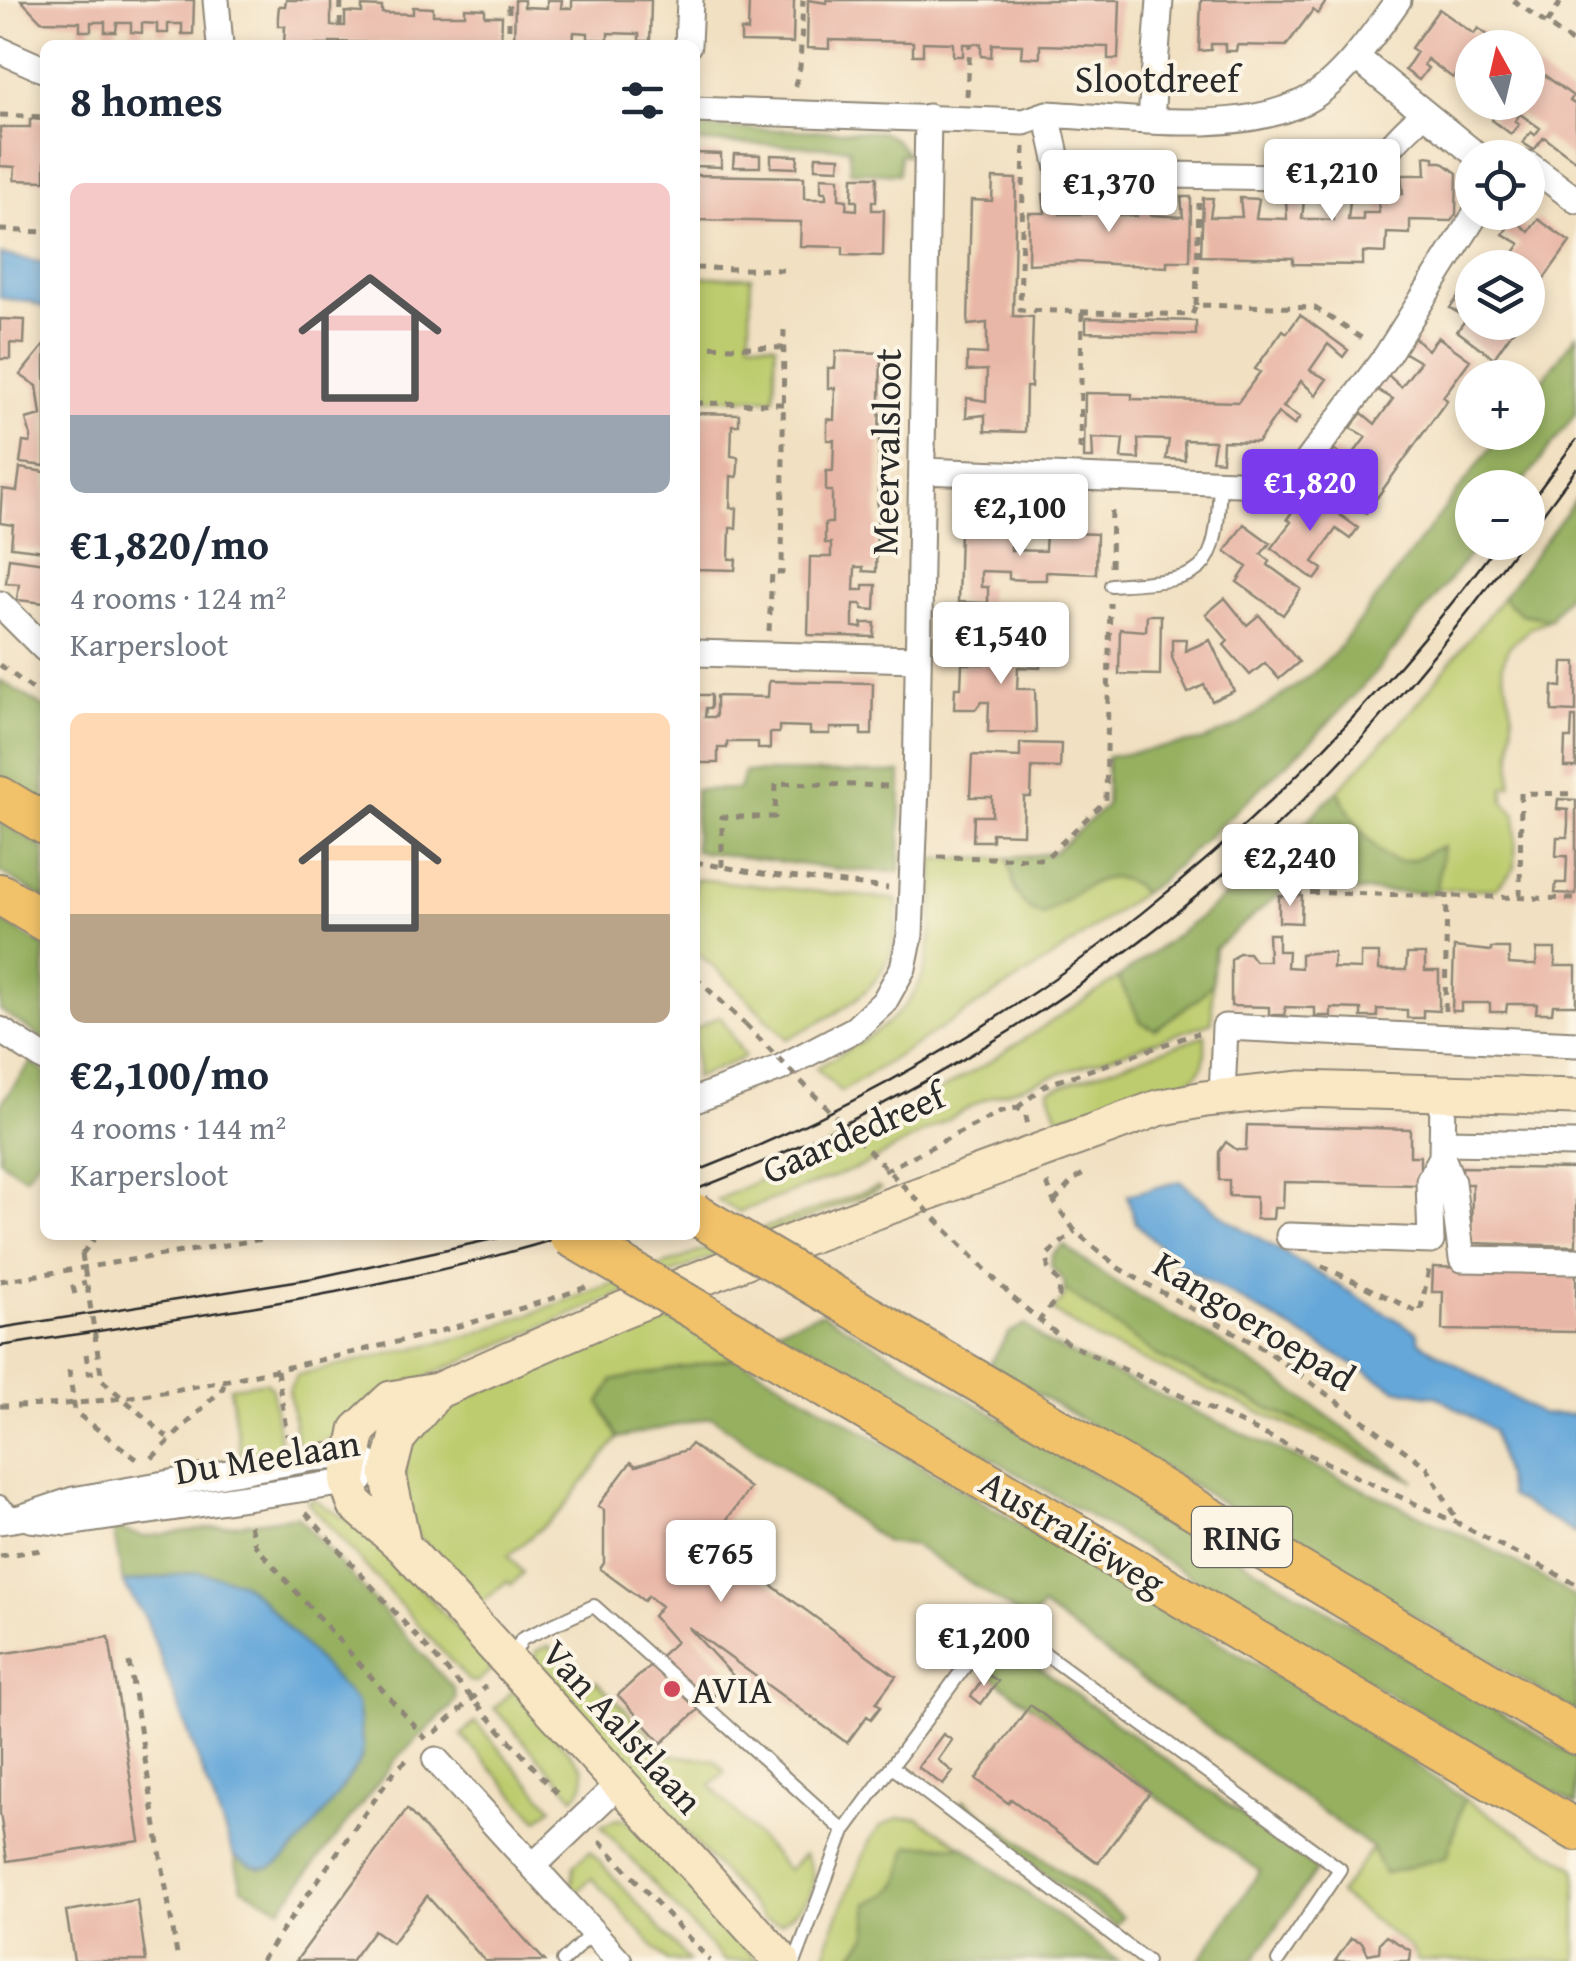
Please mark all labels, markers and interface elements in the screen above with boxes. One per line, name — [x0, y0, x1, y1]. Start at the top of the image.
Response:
north arrow — [1455, 30, 1545, 120]
map controls — [1455, 30, 1545, 560]
street label: Slootdreef — [1075, 50, 1243, 106]
text: 8 homes — [70, 70, 223, 131]
icon: filters — [615, 73, 670, 128]
pin: €1,210 — [1251, 139, 1413, 224]
button: locate — [1455, 140, 1545, 230]
text: €1,210 — [1286, 148, 1378, 195]
pin: €1,370 — [1028, 150, 1190, 235]
text: €1,370 — [1063, 159, 1155, 206]
icon: home — [280, 248, 460, 428]
button: layers — [1455, 250, 1545, 340]
street label: Meervalsloot — [855, 348, 915, 556]
button: + — [1455, 360, 1545, 450]
pin: €1,820 — [1229, 449, 1391, 534]
text: €1,820 — [1264, 458, 1356, 505]
button: − — [1455, 470, 1545, 560]
pin: €2,100 — [939, 474, 1101, 559]
text: €2,100 — [974, 483, 1066, 530]
text: €1,820/mo — [70, 513, 269, 574]
text: 4 rooms · 124 m² — [70, 574, 286, 621]
pin: €1,540 — [920, 602, 1082, 687]
text: €1,540 — [955, 611, 1047, 658]
text: Karpersloot — [70, 621, 228, 668]
icon: home — [280, 778, 460, 958]
pin: €2,240 — [1209, 824, 1371, 909]
text: €2,240 — [1244, 833, 1336, 880]
text: €2,100/mo — [70, 1043, 269, 1104]
street label: Gaardedreef — [753, 1065, 957, 1197]
text: 4 rooms · 144 m² — [70, 1104, 286, 1151]
text: Karpersloot — [70, 1151, 228, 1198]
street label: Kangoeroepad — [1143, 1236, 1368, 1405]
street label: Du Meelaan — [170, 1414, 364, 1498]
street label: Australiëweg — [970, 1455, 1176, 1609]
road number: RING — [1192, 1507, 1292, 1567]
pin: €765 — [662, 1520, 780, 1605]
text: €765 — [688, 1529, 754, 1576]
pin: €1,200 — [903, 1604, 1065, 1689]
text: €1,200 — [938, 1613, 1030, 1660]
street label: Van Aalstlaan — [529, 1626, 717, 1826]
place label: AVIA — [692, 1661, 772, 1717]
marker: AVIA — [661, 1678, 683, 1700]

